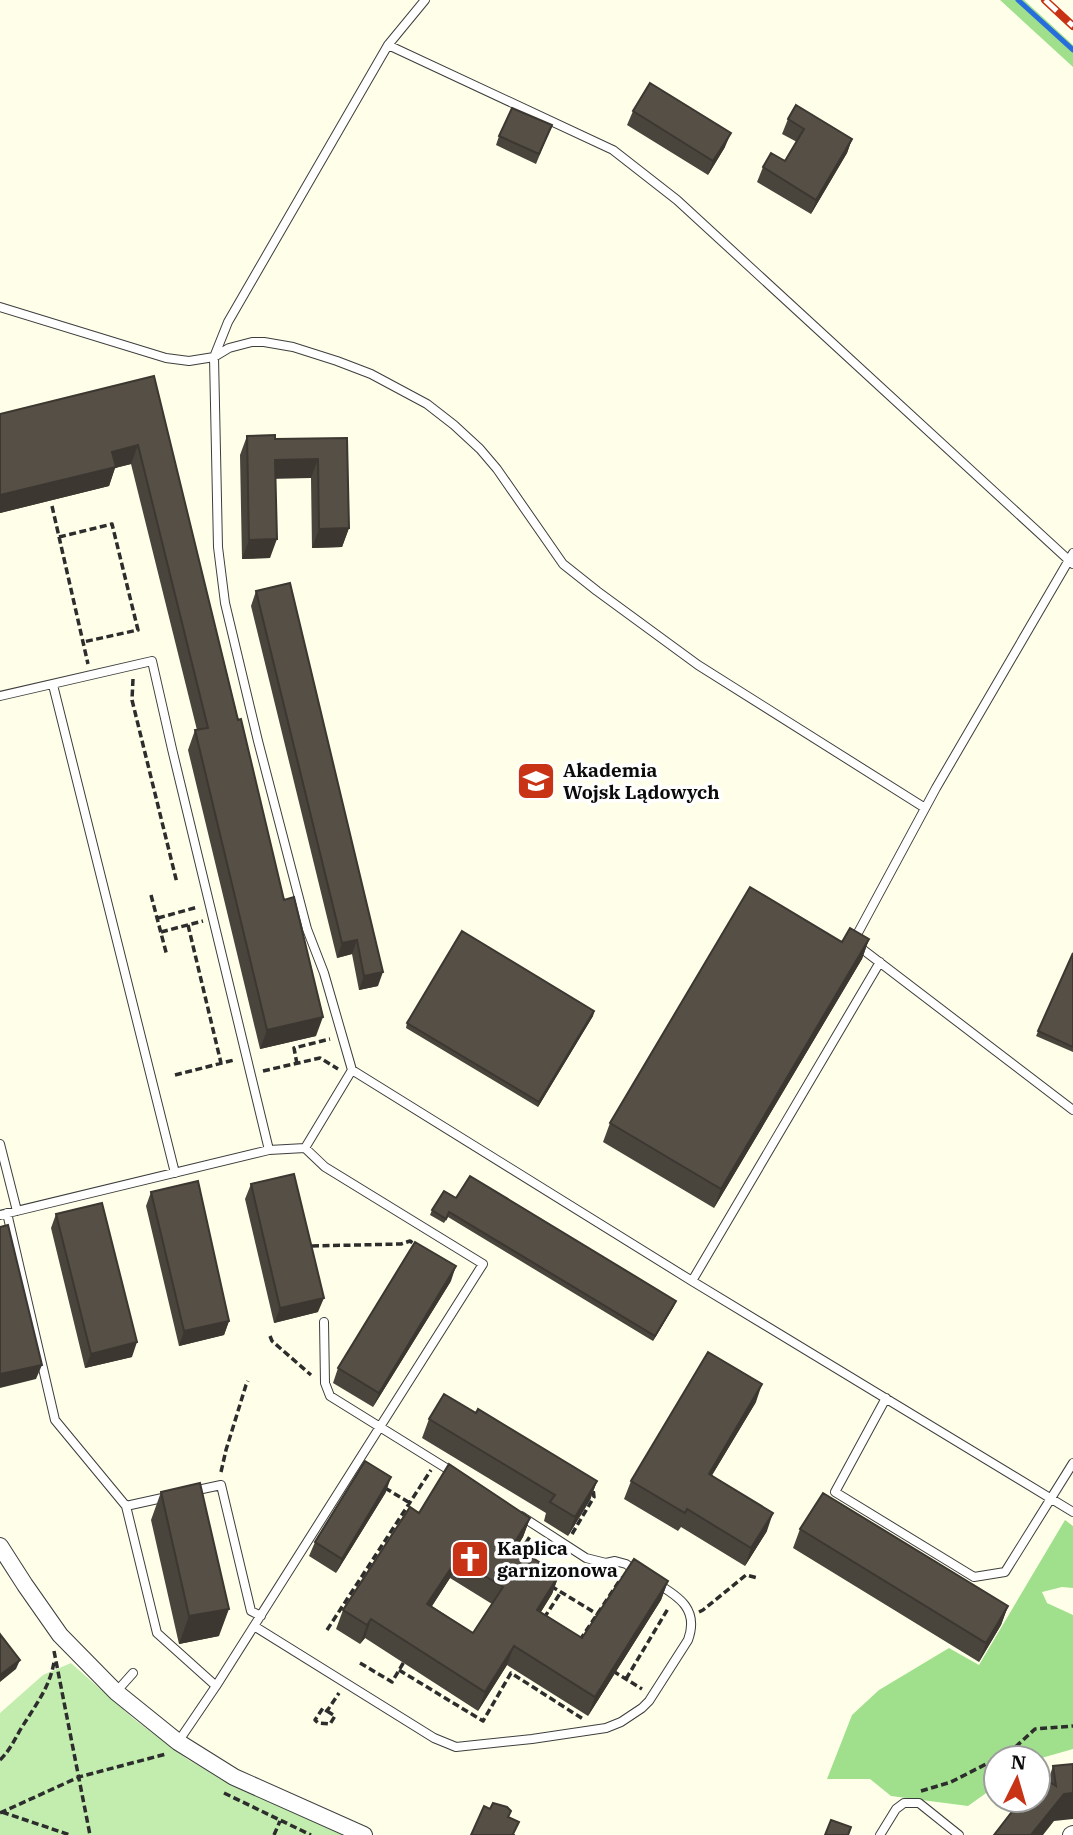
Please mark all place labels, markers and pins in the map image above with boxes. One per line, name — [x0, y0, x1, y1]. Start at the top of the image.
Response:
place label: Akademia Wojsk Lądowych — [563, 758, 720, 804]
school or university icon: Akademia Wojsk Lądowych — [515, 760, 557, 802]
place label: Kaplica garnizonowa — [497, 1536, 618, 1582]
church icon: Kaplica garnizonowa — [449, 1538, 491, 1580]

